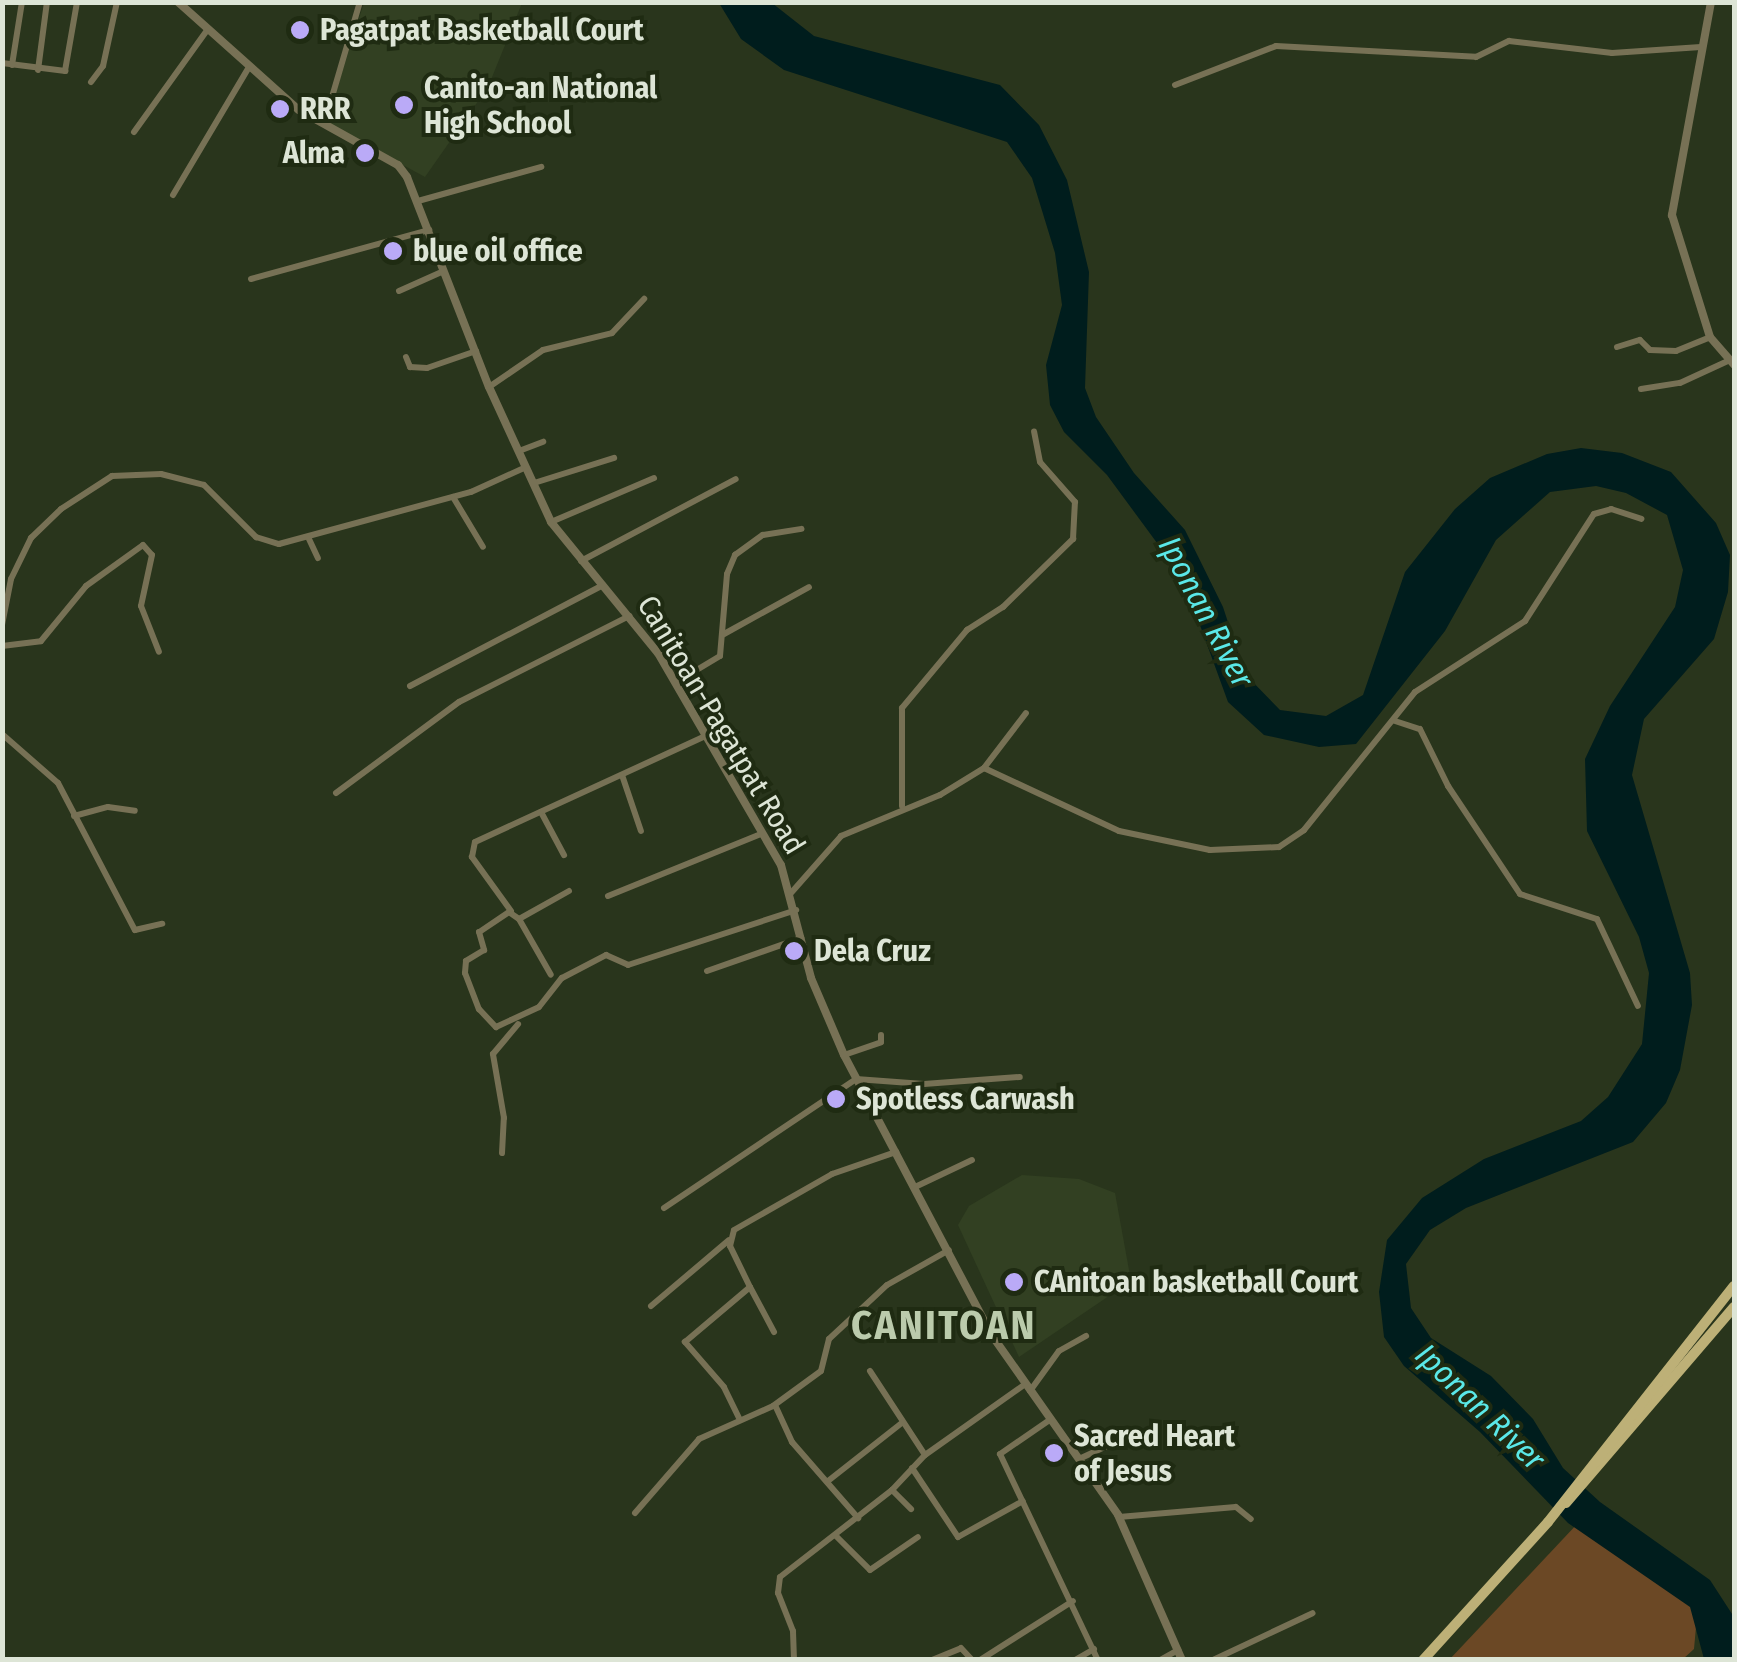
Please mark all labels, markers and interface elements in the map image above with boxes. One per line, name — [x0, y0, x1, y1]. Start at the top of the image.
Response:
place label: Pagatpat Basketball Court — [320, 12, 644, 48]
marker: Pagatpat Basketball Court — [289, 19, 311, 41]
place label: Canito-an National High School — [424, 70, 657, 140]
place label: RRR — [300, 91, 351, 127]
marker: Canito-an National High School — [393, 94, 415, 116]
marker: RRR — [269, 98, 291, 120]
place label: Alma — [283, 135, 345, 171]
marker: Alma — [354, 142, 376, 164]
place label: blue oil office — [413, 233, 583, 269]
marker: blue oil office — [382, 240, 404, 262]
water label: Iponan River — [1150, 530, 1262, 694]
street label: Canitoan-Pagatpat Road — [629, 589, 813, 861]
place label: Dela Cruz — [814, 933, 931, 969]
marker: Dela Cruz — [783, 940, 805, 962]
place label: Spotless Carwash — [856, 1081, 1075, 1117]
marker: Spotless Carwash — [825, 1088, 847, 1110]
place label: CAnitoan basketball Court — [1034, 1264, 1358, 1300]
marker: CAnitoan basketball Court — [1003, 1271, 1025, 1293]
district label: CANITOAN — [851, 1302, 1037, 1350]
water label: Iponan River — [1407, 1336, 1553, 1478]
place label: Sacred Heart of Jesus — [1074, 1418, 1235, 1488]
marker: Sacred Heart of Jesus — [1043, 1442, 1065, 1464]

